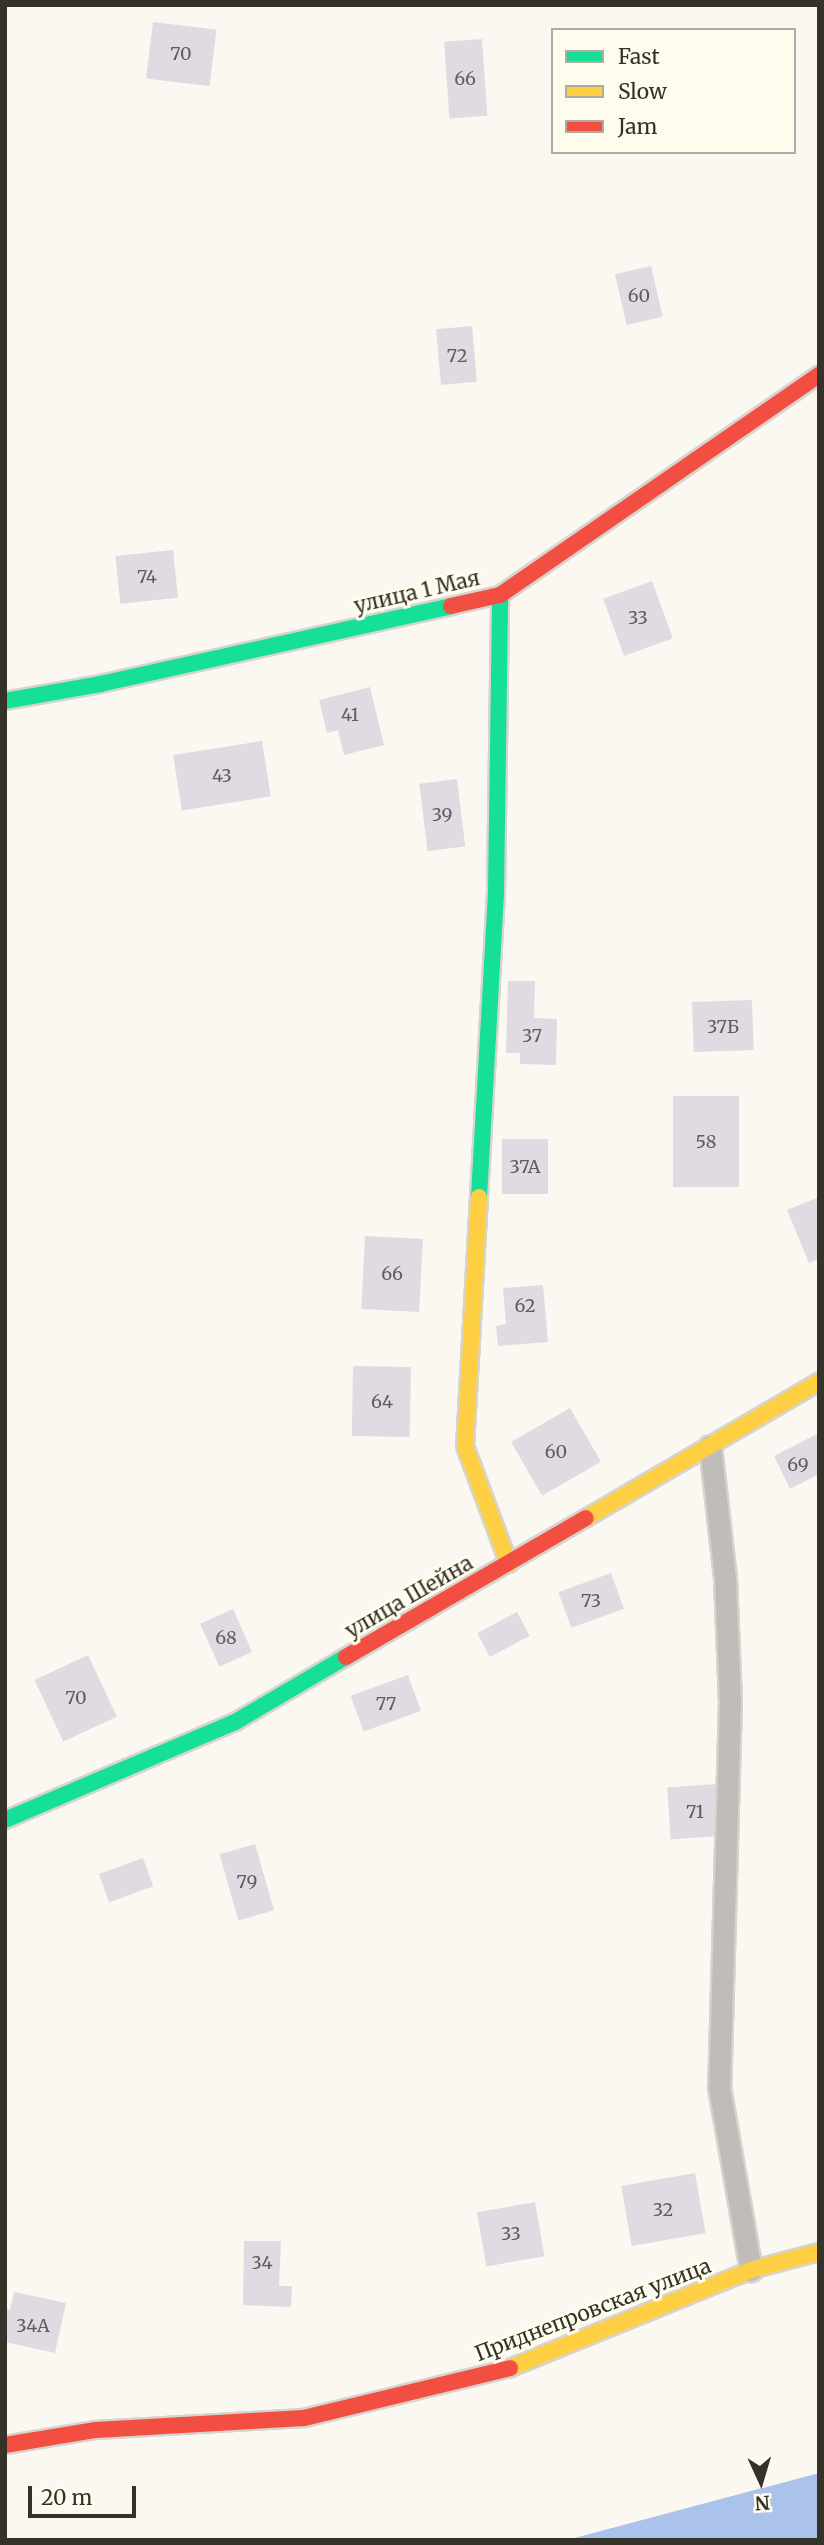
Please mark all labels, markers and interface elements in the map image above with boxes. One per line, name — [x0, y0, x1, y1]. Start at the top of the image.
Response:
legend — [551, 28, 796, 154]
house number: 70 — [170, 43, 192, 65]
text: Fast — [618, 43, 660, 70]
house number: 66 — [454, 68, 476, 90]
text: Slow — [618, 78, 667, 105]
text: Jam — [618, 113, 657, 140]
house number: 60 — [628, 285, 650, 307]
house number: 72 — [447, 345, 467, 367]
street label: улица 1 Мая — [352, 565, 482, 619]
house number: 74 — [137, 566, 157, 588]
house number: 33 — [628, 607, 648, 629]
house number: 41 — [341, 704, 359, 726]
house number: 43 — [212, 765, 232, 787]
house number: 39 — [432, 804, 452, 826]
house number: 37Б — [707, 1016, 739, 1038]
house number: 37 — [522, 1025, 542, 1047]
house number: 58 — [696, 1131, 716, 1153]
house number: 37А — [510, 1156, 540, 1178]
house number: 66 — [381, 1263, 403, 1285]
house number: 62 — [515, 1295, 535, 1317]
house number: 64 — [371, 1391, 393, 1413]
house number: 60 — [545, 1441, 567, 1463]
house number: 69 — [787, 1454, 809, 1476]
street label: улица Шейна — [341, 1550, 477, 1644]
house number: 73 — [581, 1590, 601, 1612]
house number: 68 — [215, 1627, 237, 1649]
house number: 70 — [65, 1687, 87, 1709]
house number: 77 — [376, 1693, 396, 1715]
house number: 71 — [686, 1801, 704, 1823]
house number: 79 — [237, 1871, 257, 1893]
house number: 32 — [653, 2199, 673, 2221]
house number: 33 — [501, 2223, 521, 2245]
house number: 34 — [251, 2252, 273, 2274]
street label: Приднепровская улица — [471, 2253, 715, 2367]
house number: 34А — [16, 2315, 50, 2337]
north arrow — [726, 2447, 796, 2517]
scale bar — [32, 2472, 140, 2516]
text: 20 m — [41, 2484, 92, 2511]
text: N — [754, 2490, 771, 2515]

